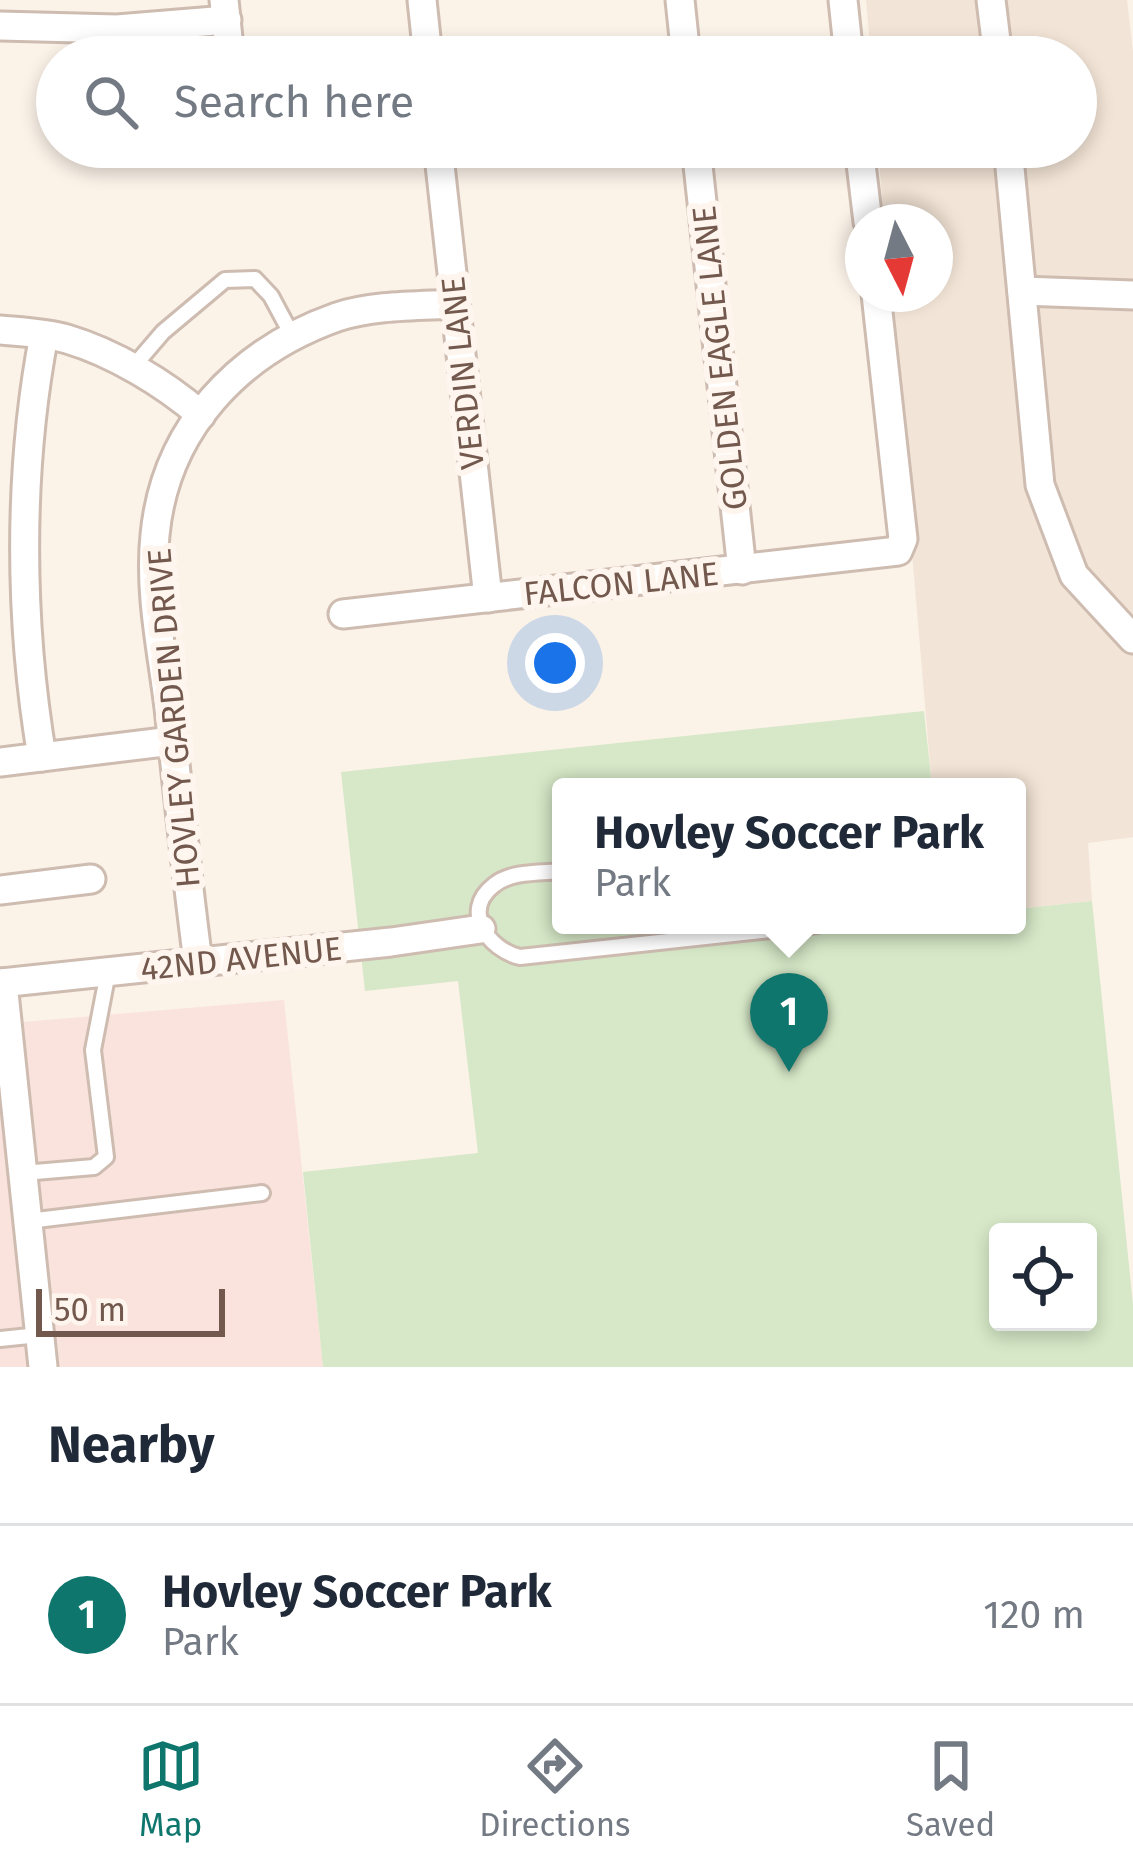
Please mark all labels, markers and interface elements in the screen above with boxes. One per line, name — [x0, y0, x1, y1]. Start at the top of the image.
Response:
search box — [36, 36, 1097, 168]
icon: search — [78, 69, 144, 135]
text: Search here — [174, 75, 414, 129]
street label: GOLDEN EAGLE LANE — [684, 204, 756, 512]
north arrow — [845, 204, 953, 312]
street label: VERDIN LANE — [433, 274, 493, 471]
street label: HOVLEY GARDEN DRIVE — [139, 546, 209, 890]
street label: FALCON LANE — [522, 554, 721, 614]
your location — [525, 633, 585, 693]
popup — [552, 778, 1026, 934]
text: Hovley Soccer Park — [594, 806, 984, 860]
text: Park — [594, 860, 671, 906]
street label: 42ND AVENUE — [138, 929, 344, 989]
pin: 1 — [750, 973, 828, 1072]
map controls — [989, 1223, 1097, 1331]
button: locate — [989, 1223, 1097, 1331]
scale bar — [36, 1283, 225, 1336]
text: 50 m — [54, 1290, 126, 1330]
text: Nearby — [48, 1414, 214, 1476]
text: Hovley Soccer Park — [162, 1565, 552, 1619]
text: 1 — [78, 1592, 96, 1638]
text: 120 m — [983, 1592, 1085, 1638]
text: Park — [162, 1619, 239, 1665]
tab: Map — [138, 1733, 204, 1845]
tab: Directions — [479, 1733, 631, 1845]
tab: Saved — [906, 1733, 995, 1845]

